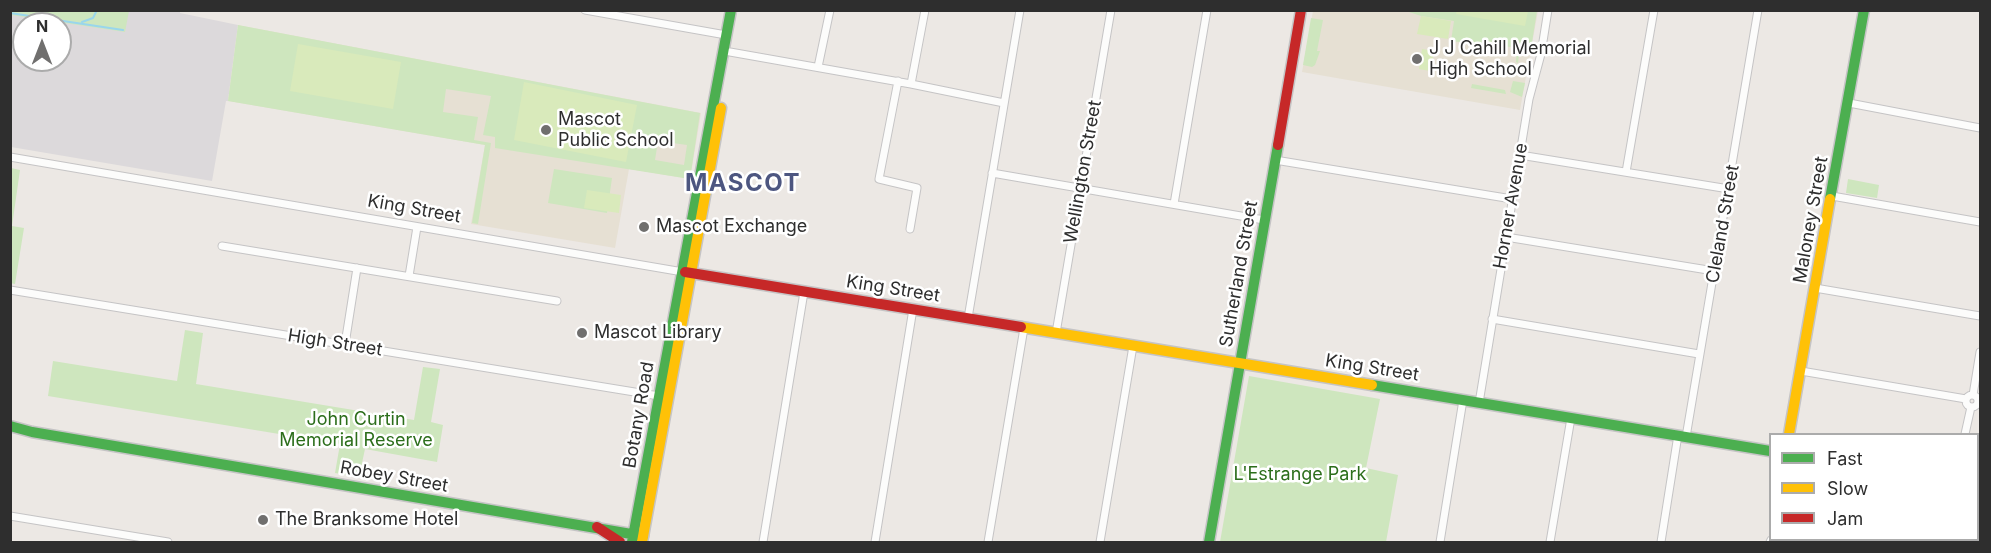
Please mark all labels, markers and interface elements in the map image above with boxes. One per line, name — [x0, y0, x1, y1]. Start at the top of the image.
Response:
north arrow — [12, 12, 72, 72]
text: N — [36, 16, 48, 36]
place label: J J Cahill Memorial High School — [1429, 38, 1591, 80]
marker: J J Cahill Memorial High School — [1410, 52, 1424, 66]
street label: Wellington Street — [1060, 99, 1106, 245]
place label: Mascot Public School — [558, 109, 674, 152]
marker: Mascot Public School — [539, 123, 553, 137]
street label: Horner Avenue — [1489, 141, 1533, 271]
street label: Maloney Street — [1789, 155, 1833, 285]
street label: Cleland Street — [1702, 163, 1744, 285]
district label: MASCOT — [685, 170, 801, 198]
street label: King Street — [366, 190, 462, 228]
street label: Sutherland Street — [1215, 199, 1263, 349]
place label: Mascot Exchange — [656, 216, 807, 238]
marker: Mascot Exchange — [637, 220, 651, 234]
street label: King Street — [845, 271, 941, 307]
place label: Mascot Library — [594, 322, 722, 344]
street label: High Street — [286, 325, 384, 361]
marker: Mascot Library — [575, 326, 589, 340]
street label: King Street — [1324, 350, 1420, 386]
street label: Botany Road — [619, 360, 659, 470]
park label: John Curtin Memorial Reserve — [279, 409, 433, 452]
legend — [1769, 433, 1979, 541]
text: Fast — [1827, 448, 1863, 469]
street label: Robey Street — [338, 457, 450, 497]
park label: L'Estrange Park — [1234, 464, 1366, 486]
text: Slow — [1827, 478, 1868, 499]
text: Jam — [1827, 508, 1863, 529]
place label: The Branksome Hotel — [275, 509, 458, 531]
marker: The Branksome Hotel — [256, 513, 270, 527]

